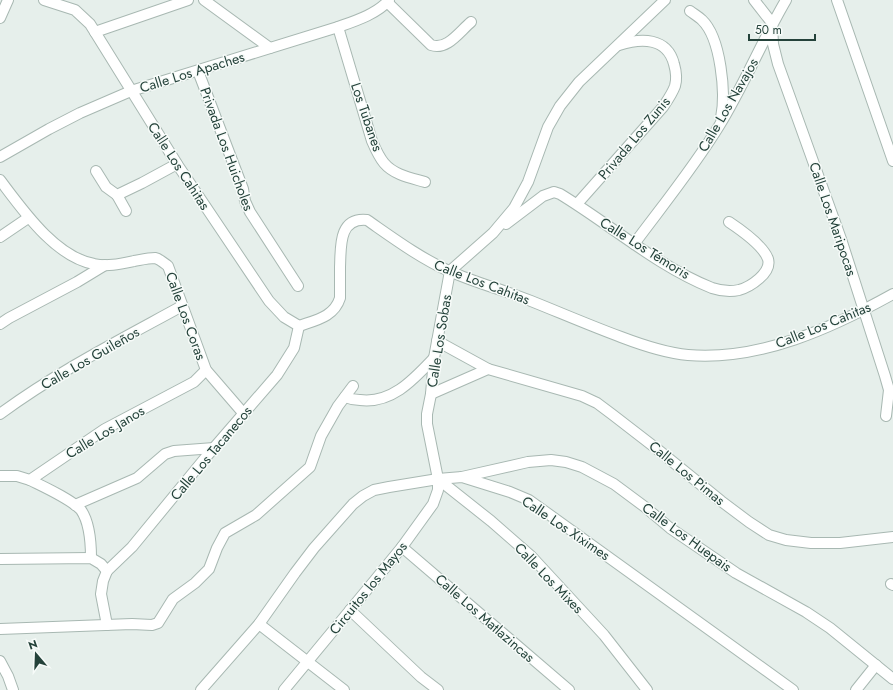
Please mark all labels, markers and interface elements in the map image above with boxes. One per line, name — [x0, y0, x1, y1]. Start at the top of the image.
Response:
scale bar — [749, 16, 815, 42]
text: 50 m — [755, 21, 782, 39]
street label: Calle Los Apaches — [137, 46, 247, 97]
street label: Calle Los Navajos — [693, 54, 763, 156]
street label: Los Tubanes — [346, 80, 388, 154]
street label: Privada Los Huicholes — [195, 84, 259, 214]
street label: Privada Los Zunis — [593, 92, 675, 184]
street label: Calle Los Cahitas — [143, 118, 215, 214]
street label: Calle Los Maripocas — [804, 159, 862, 279]
street label: Calle Los Témoris — [596, 212, 694, 284]
street label: Calle Los Cahitas — [431, 255, 533, 310]
street label: Calle Los Coras — [161, 269, 211, 363]
street label: Calle Los Sobas — [422, 293, 456, 389]
street label: Calle Los Cahitas — [772, 297, 874, 353]
street label: Calle Los Guileños — [37, 321, 143, 394]
street label: Calle Los Janos — [62, 400, 148, 463]
street label: Calle Los Tacanecos — [165, 401, 257, 505]
street label: Calle Los Pimas — [645, 436, 730, 510]
street label: Calle Los Xiximes — [518, 491, 614, 565]
street label: Calle Los Huepais — [638, 498, 736, 577]
street label: Circuitos los Mayos — [324, 537, 412, 639]
street label: Calle Los Mixes — [510, 538, 588, 618]
street label: Calle Los Matlazincas — [431, 569, 539, 667]
north arrow — [16, 634, 56, 674]
text: N — [26, 636, 39, 654]

